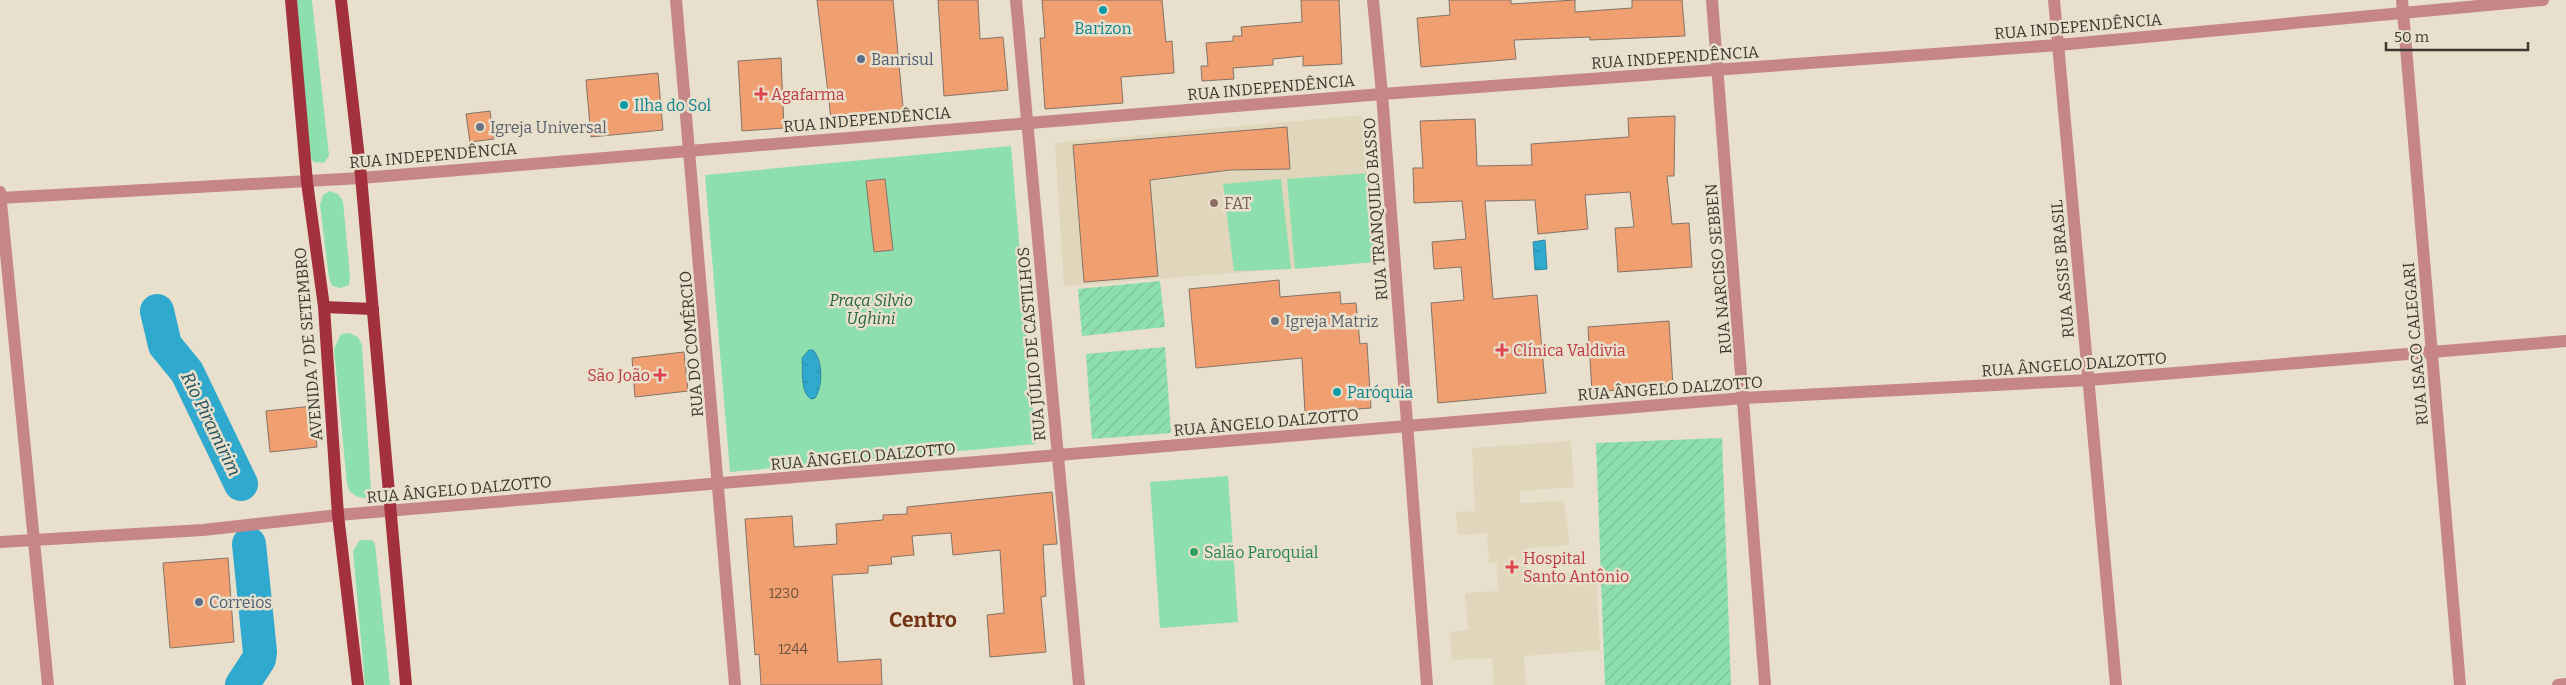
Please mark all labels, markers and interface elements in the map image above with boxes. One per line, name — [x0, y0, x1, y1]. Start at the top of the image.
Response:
marker: Barizon — [1097, 4, 1109, 16]
street label: RUA INDEPENDÊNCIA — [1993, 9, 2163, 43]
place label: Barizon — [1074, 19, 1132, 38]
scale bar — [2386, 20, 2528, 52]
text: 50 m — [2394, 28, 2430, 46]
street label: RUA INDEPENDÊNCIA — [1590, 41, 1760, 73]
place label: Banrisul — [871, 50, 934, 69]
marker: Banrisul — [855, 53, 867, 65]
street label: RUA INDEPENDÊNCIA — [1186, 70, 1356, 104]
place label: Agafarma — [771, 85, 845, 104]
marker: Agafarma — [755, 88, 767, 100]
place label: Ilha do Sol — [634, 96, 712, 115]
marker: Ilha do Sol — [618, 99, 630, 111]
street label: RUA INDEPENDÊNCIA — [782, 102, 952, 136]
street label: RUA TRANQUILO BASSO — [1360, 117, 1391, 301]
place label: Igreja Universal — [490, 118, 607, 137]
marker: Igreja Universal — [474, 121, 486, 133]
street label: RUA INDEPENDÊNCIA — [348, 138, 518, 172]
street label: RUA NARCISO SEBBEN — [1702, 182, 1735, 355]
place label: FAT — [1224, 194, 1251, 213]
marker: FAT — [1208, 197, 1220, 209]
street label: RUA ASSIS BRASIL — [2047, 199, 2078, 339]
street label: AVENIDA 7 DE SETEMBRO — [291, 246, 326, 442]
street label: RUA JÚLIO DE CASTILHOS — [1013, 246, 1049, 442]
street label: RUA ISACO CALEGARI — [2399, 261, 2432, 426]
street label: RUA DO COMÉRCIO — [675, 270, 707, 418]
park label: Praça Silvio Ughini — [829, 291, 913, 328]
place label: Igreja Matriz — [1285, 312, 1379, 331]
marker: Igreja Matriz — [1269, 315, 1281, 327]
place label: Clínica Valdivia — [1513, 341, 1626, 360]
marker: Clínica Valdivia — [1495, 343, 1509, 357]
street label: RUA ÂNGELO DALZOTTO — [1981, 348, 2167, 380]
place label: São João — [587, 366, 650, 385]
water label: Rio Piramirim — [176, 368, 246, 480]
marker: São João — [654, 369, 666, 381]
street label: RUA ÂNGELO DALZOTTO — [1577, 372, 1763, 404]
place label: Paróquia — [1347, 383, 1414, 402]
marker: Paróquia — [1331, 386, 1343, 398]
street label: RUA ÂNGELO DALZOTTO — [1173, 404, 1359, 440]
street label: RUA ÂNGELO DALZOTTO — [770, 438, 956, 474]
street label: RUA ÂNGELO DALZOTTO — [366, 471, 552, 507]
place label: Salão Paroquial — [1204, 543, 1319, 562]
marker: Salão Paroquial — [1188, 546, 1200, 558]
place label: Hospital Santo Antônio — [1523, 549, 1629, 586]
marker: Hospital Santo Antônio — [1505, 560, 1519, 574]
house number: 1230 — [769, 585, 799, 602]
place label: Correios — [209, 593, 272, 612]
marker: Correios — [193, 596, 205, 608]
district label: Centro — [889, 607, 957, 633]
house number: 1244 — [778, 641, 808, 658]

